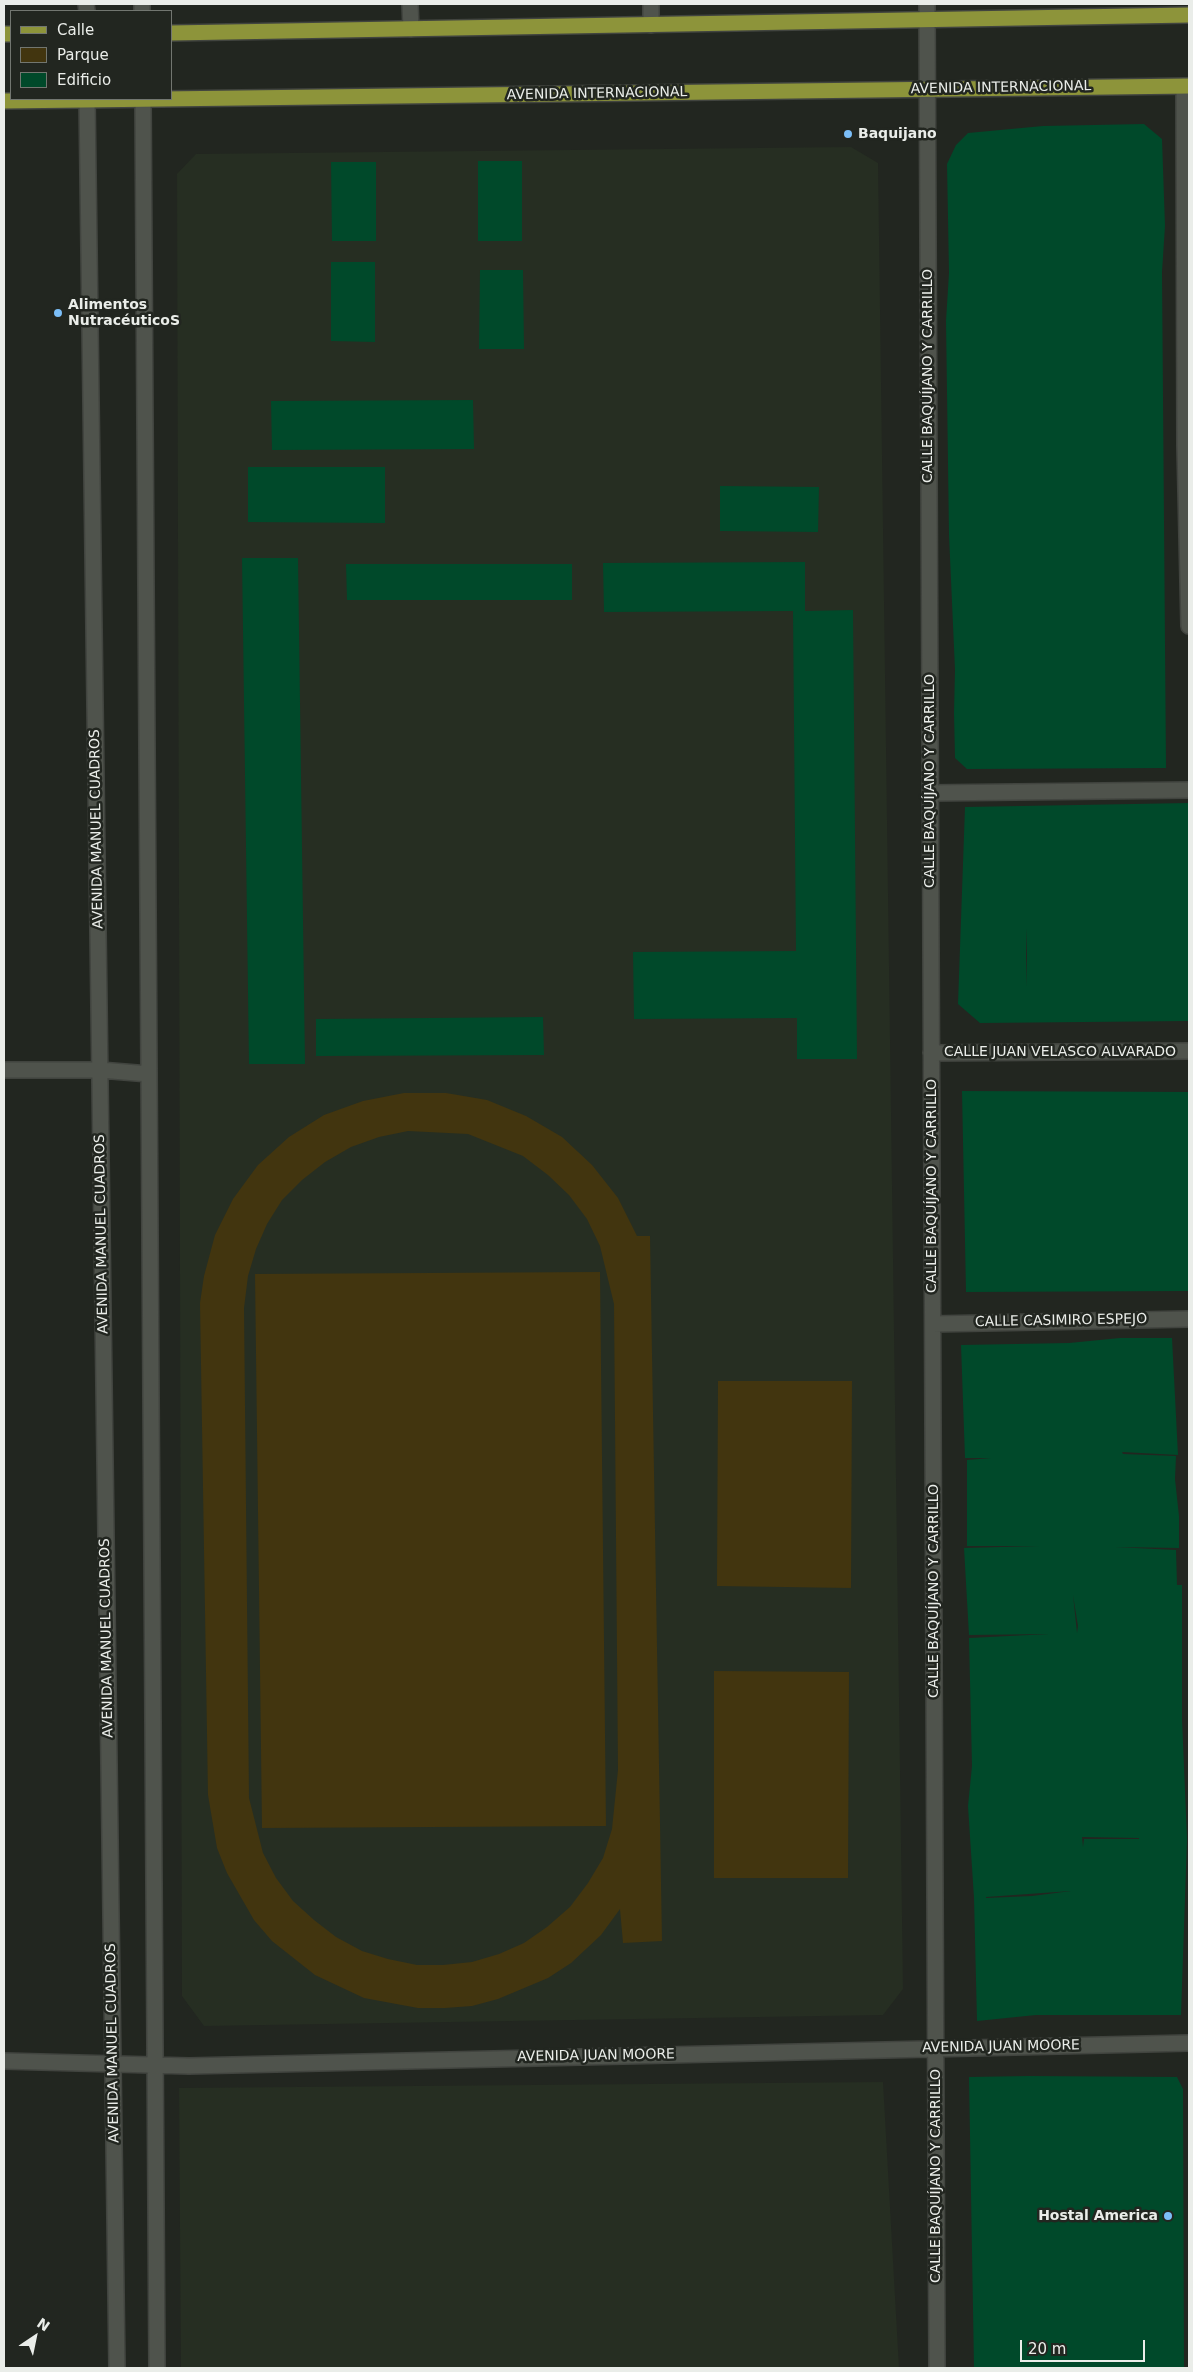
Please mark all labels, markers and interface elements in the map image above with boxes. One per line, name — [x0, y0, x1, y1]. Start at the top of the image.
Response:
legend — [10, 10, 172, 100]
text: Calle — [57, 21, 94, 39]
text: Parque — [57, 46, 109, 64]
text: Edificio — [57, 71, 111, 89]
street label: AVENIDA INTERNACIONAL — [911, 78, 1091, 98]
street label: AVENIDA INTERNACIONAL — [507, 84, 687, 104]
place label: Baquijano — [858, 126, 937, 142]
marker: Baquijano — [842, 128, 854, 140]
street label: CALLE BAQUÍJANO Y CARRILLO — [920, 269, 936, 483]
place label: Alimentos NutracéuticoS — [68, 297, 180, 330]
marker: Alimentos NutracéuticoS — [52, 307, 64, 319]
street label: CALLE BAQUÍJANO Y CARRILLO — [922, 674, 938, 888]
street label: AVENIDA MANUEL CUADROS — [87, 729, 107, 929]
street label: CALLE JUAN VELASCO ALVARADO — [944, 1044, 1176, 1060]
street label: CALLE BAQUÍJANO Y CARRILLO — [924, 1079, 940, 1293]
street label: AVENIDA MANUEL CUADROS — [92, 1134, 112, 1334]
street label: CALLE CASIMIRO ESPEJO — [975, 1311, 1147, 1331]
street label: CALLE BAQUÍJANO Y CARRILLO — [926, 1484, 942, 1698]
street label: AVENIDA MANUEL CUADROS — [97, 1538, 117, 1738]
street label: AVENIDA MANUEL CUADROS — [103, 1943, 123, 2143]
street label: AVENIDA JUAN MOORE — [922, 2037, 1080, 2057]
street label: AVENIDA JUAN MOORE — [517, 2046, 675, 2066]
street label: CALLE BAQUÍJANO Y CARRILLO — [928, 2069, 944, 2283]
place label: Hostal America — [1038, 2208, 1158, 2224]
marker: Hostal America — [1162, 2210, 1174, 2222]
north arrow — [10, 2312, 60, 2362]
text: N — [34, 2315, 53, 2334]
scale bar — [1023, 2330, 1148, 2362]
text: 20 m — [1028, 2340, 1066, 2358]

